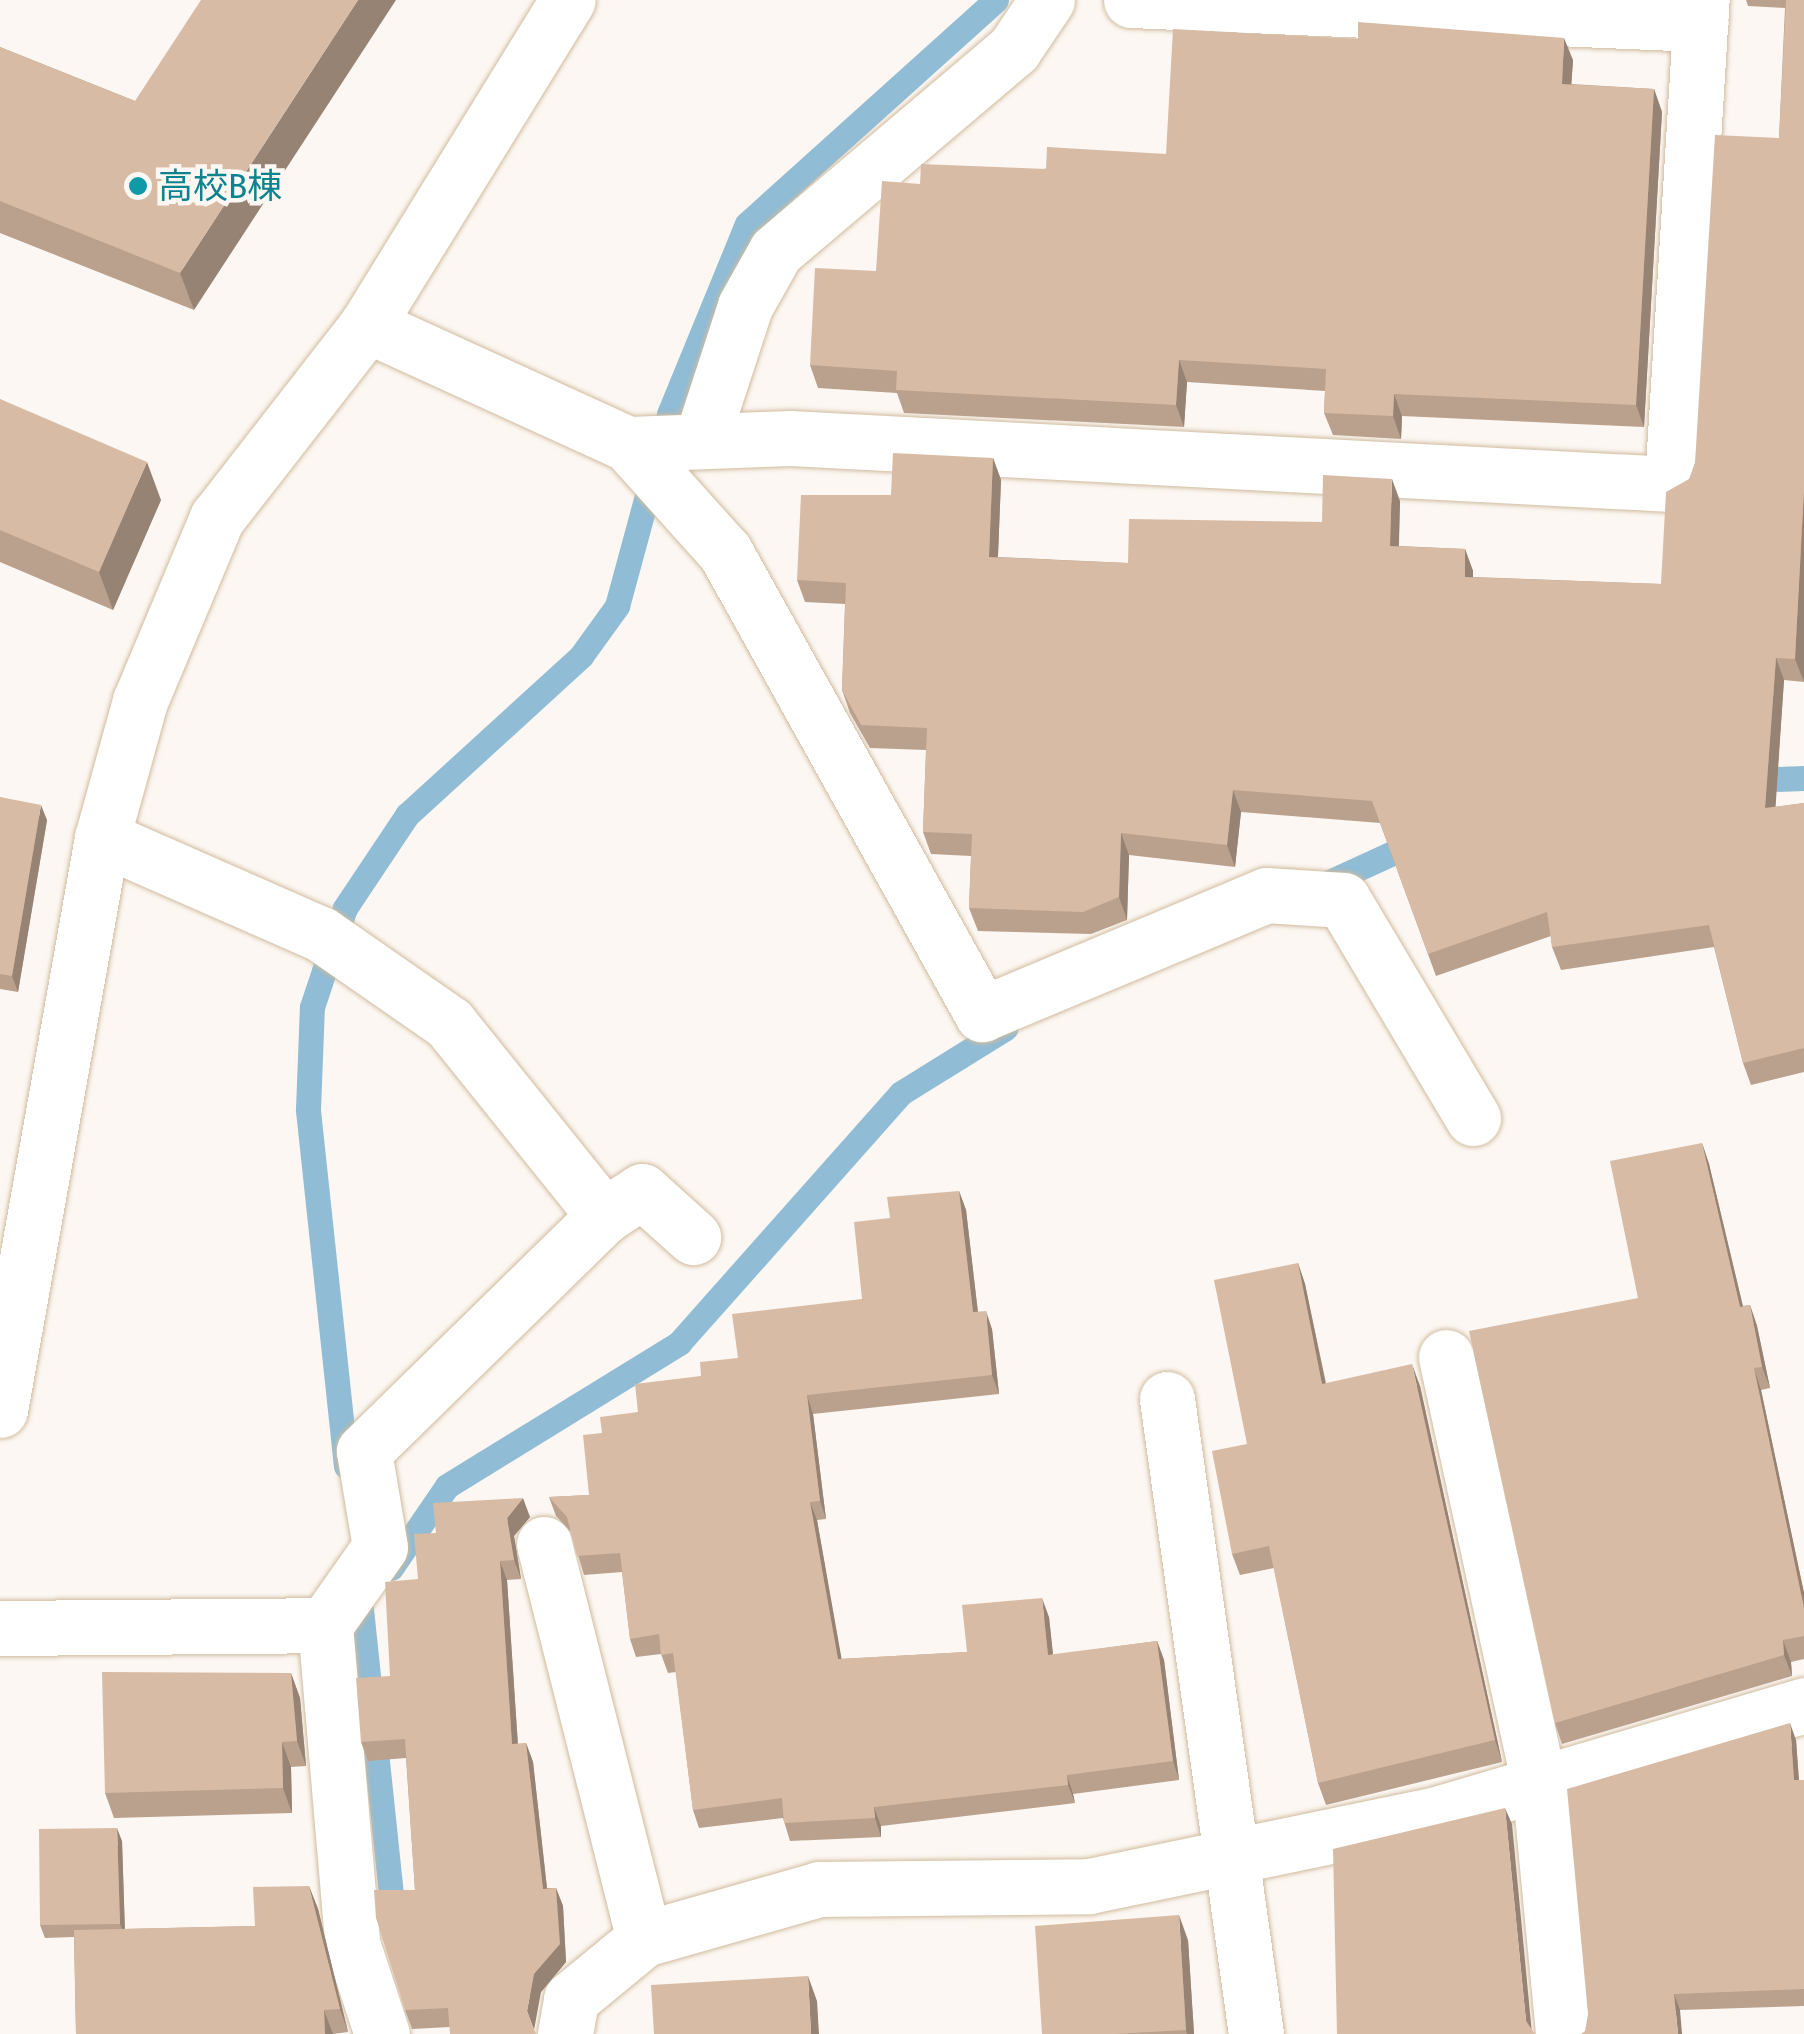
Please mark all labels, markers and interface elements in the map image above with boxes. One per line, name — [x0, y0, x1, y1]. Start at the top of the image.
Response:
place label: 高校B棟 — [158, 165, 282, 207]
marker: 高校B棟 — [127, 175, 149, 197]

